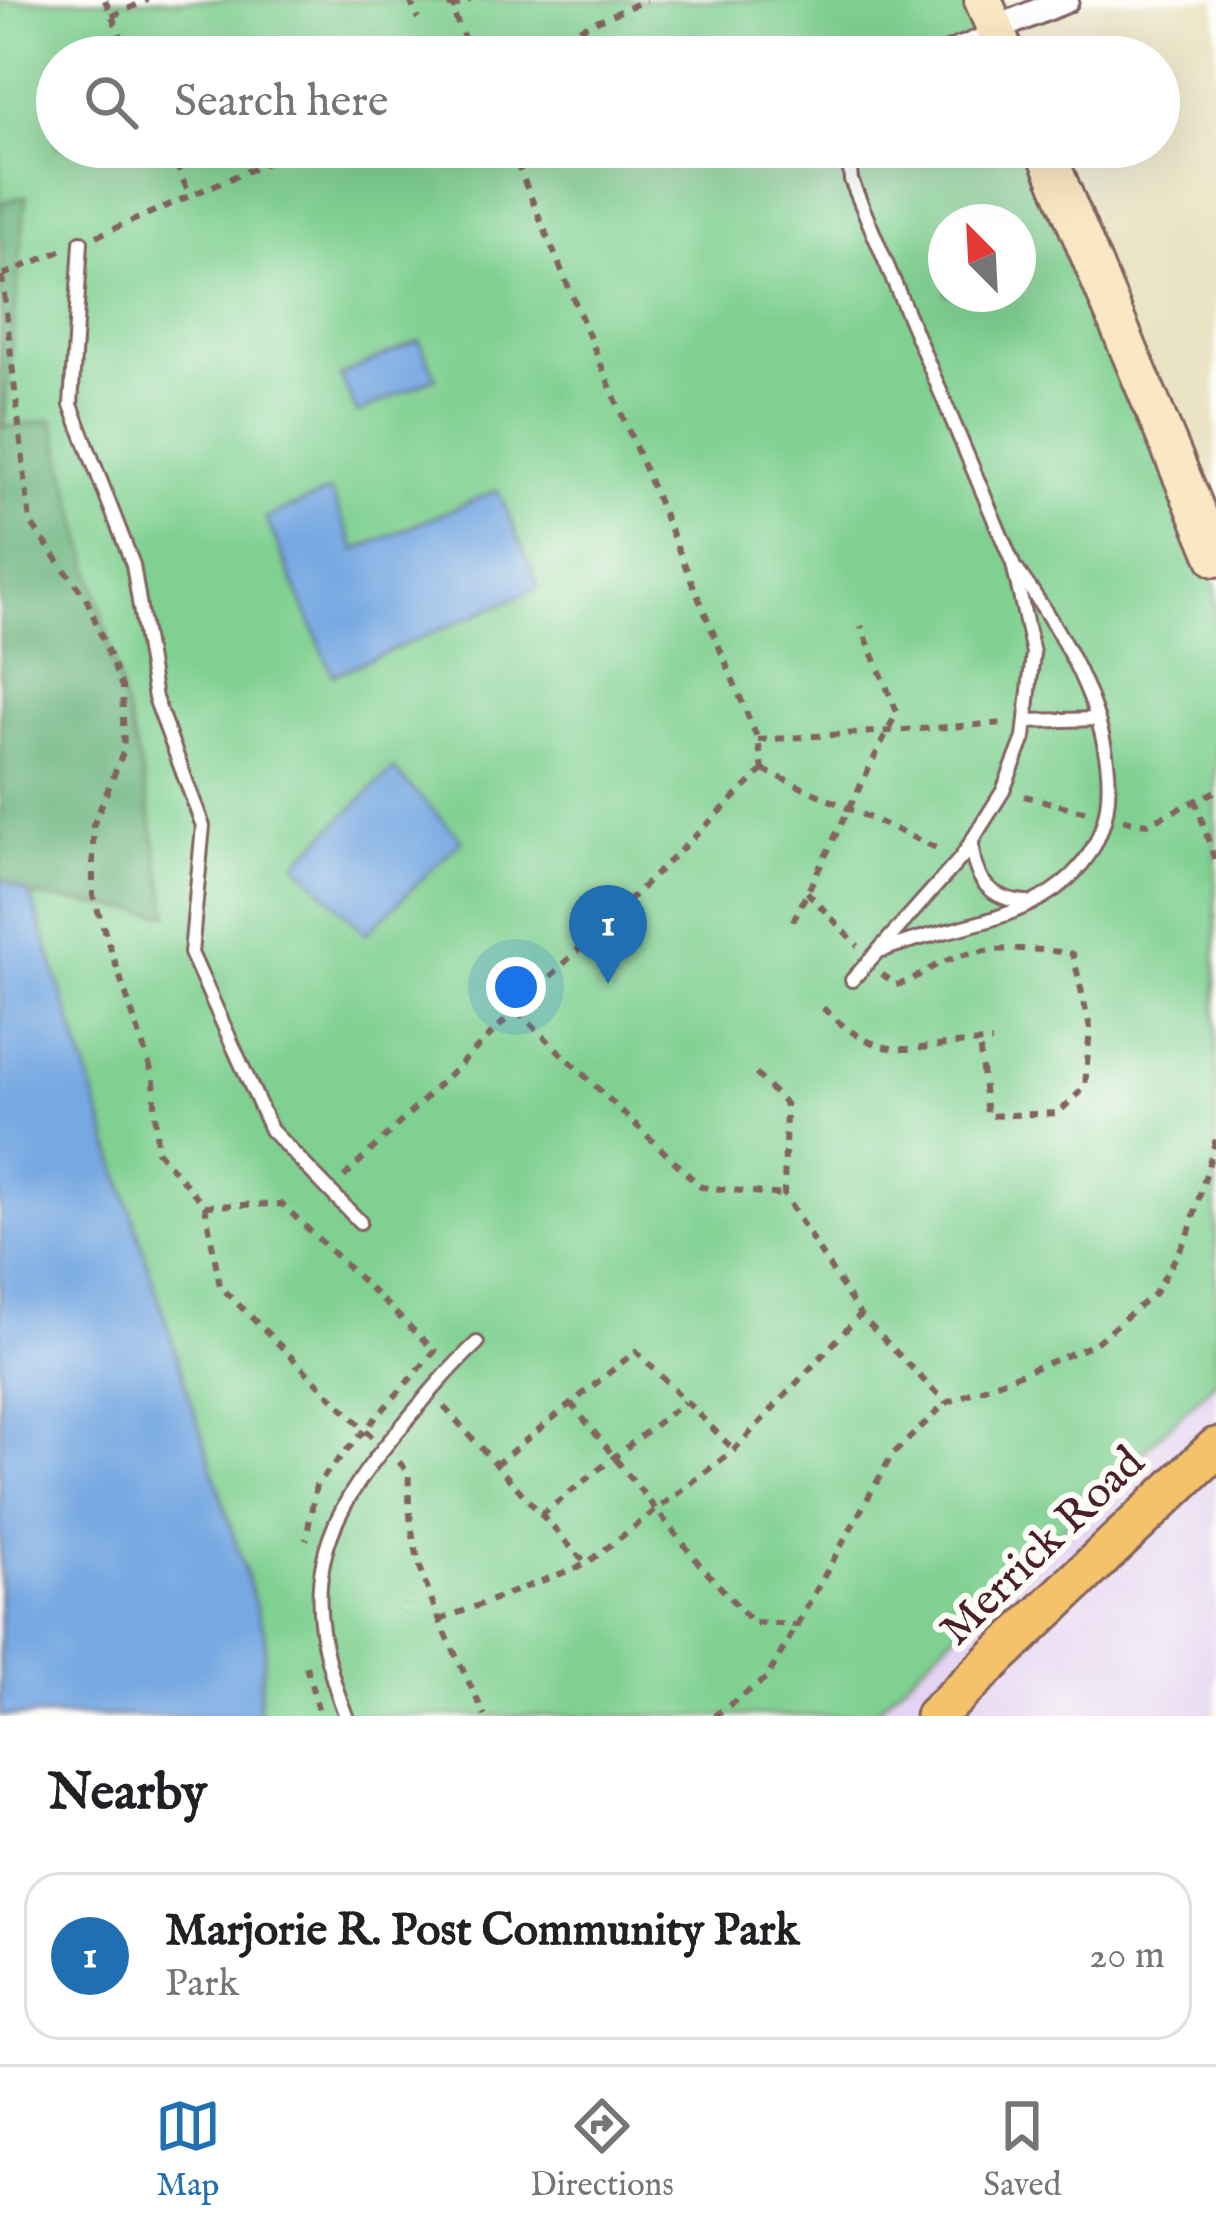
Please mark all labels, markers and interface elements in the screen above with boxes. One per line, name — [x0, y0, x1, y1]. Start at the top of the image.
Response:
search box — [36, 36, 1180, 168]
icon: search — [78, 69, 144, 135]
text: Search here — [174, 74, 388, 131]
north arrow — [928, 204, 1036, 312]
pin: 1 — [569, 885, 647, 984]
your location — [486, 957, 546, 1017]
street label: Merrick Road — [929, 1435, 1158, 1659]
text: Nearby — [48, 1762, 207, 1827]
text: Marjorie R. Post Community Park — [165, 1903, 799, 1960]
text: 1 — [83, 1932, 97, 1981]
text: 20 m — [1089, 1932, 1165, 1981]
text: Park — [165, 1960, 239, 2009]
tab: Map — [155, 2093, 221, 2207]
tab: Directions — [530, 2093, 674, 2207]
tab: Saved — [983, 2093, 1061, 2207]

